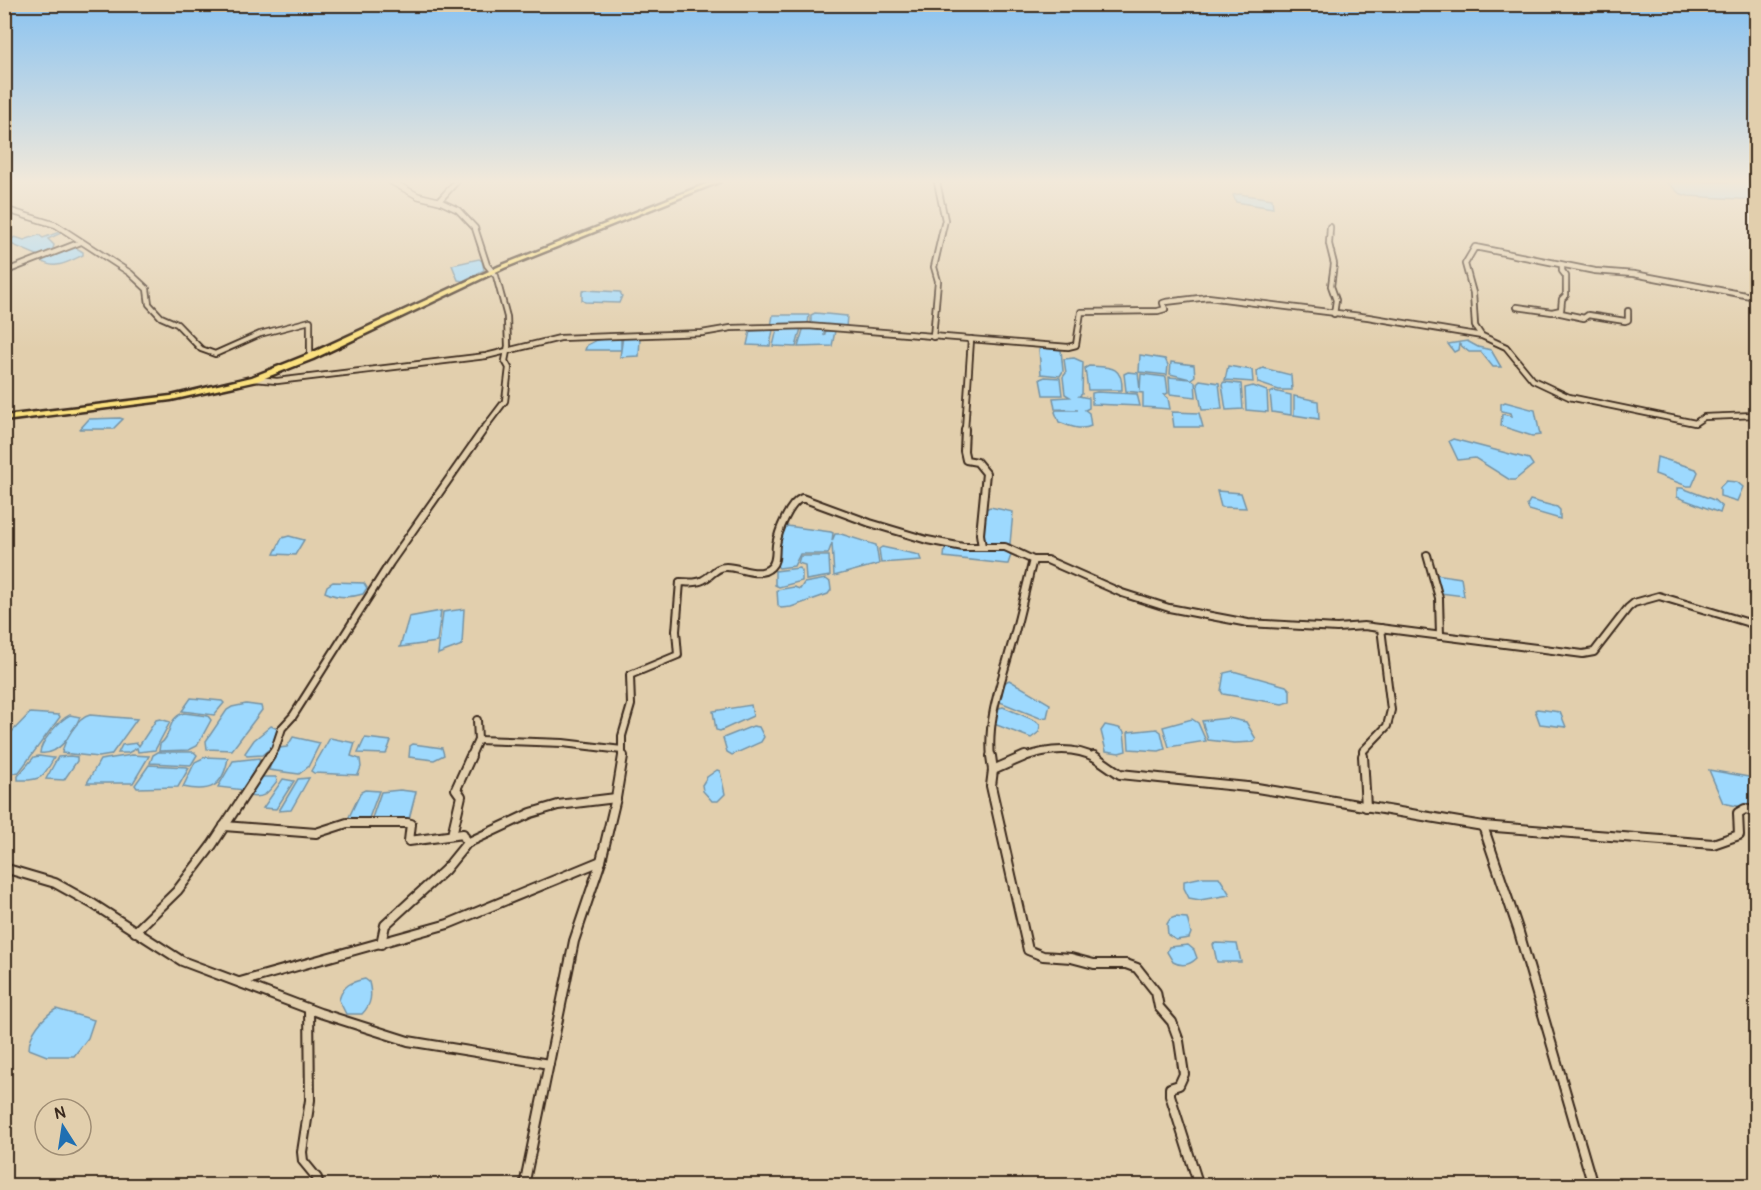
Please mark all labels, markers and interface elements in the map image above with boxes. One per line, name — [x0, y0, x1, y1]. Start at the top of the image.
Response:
north arrow — [33, 1097, 93, 1157]
text: N — [53, 1102, 68, 1124]

